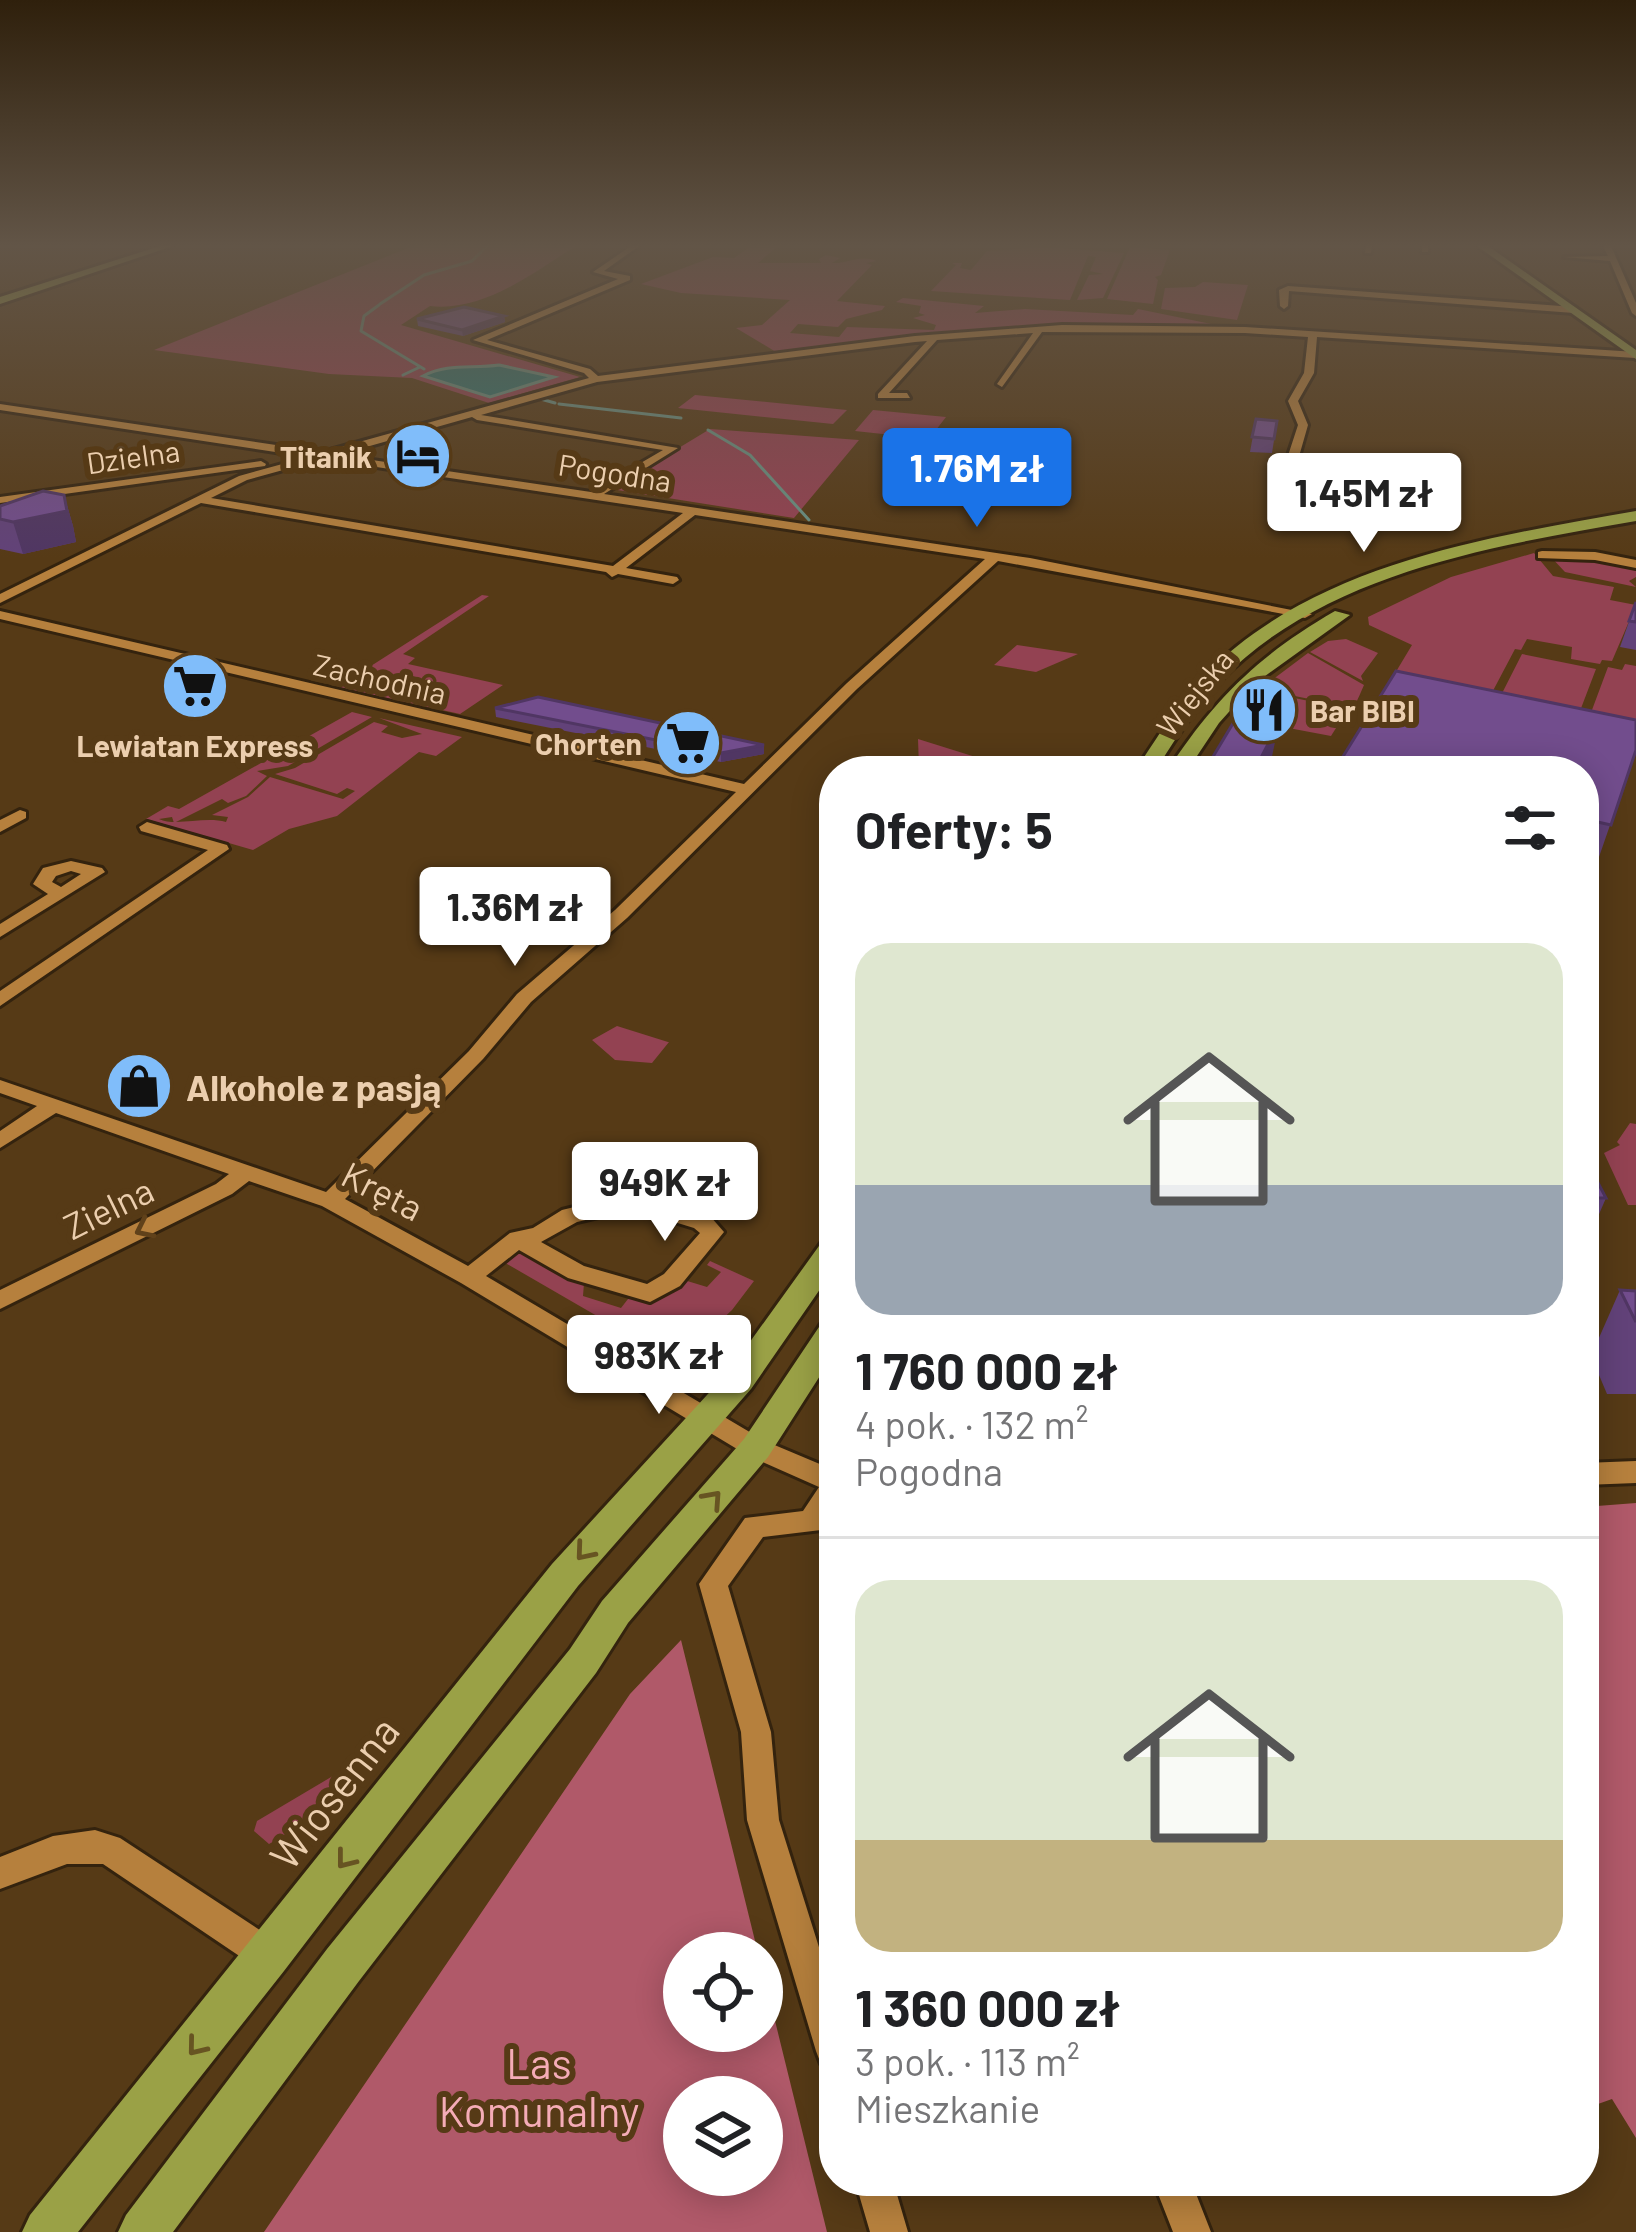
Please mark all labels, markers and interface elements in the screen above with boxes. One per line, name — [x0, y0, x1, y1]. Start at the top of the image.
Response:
hotel icon: Titanik — [383, 421, 453, 491]
pin: 1.76M zł — [853, 428, 1101, 530]
street label: Dzielna — [84, 432, 182, 480]
place label: Titanik — [280, 438, 372, 474]
text: 1.76M zł — [909, 443, 1045, 490]
street label: Pogodna — [556, 445, 674, 499]
pin: 1.45M zł — [1240, 453, 1488, 555]
text: 1.45M zł — [1294, 468, 1434, 515]
street label: Wiejska — [1148, 641, 1240, 743]
street label: Zachodnia — [310, 645, 450, 711]
supermarket icon: Lewiatan Express — [160, 651, 230, 721]
restaurant icon: Bar BIBI — [1229, 675, 1299, 745]
place label: Bar BIBI — [1310, 692, 1415, 728]
supermarket icon: Chorten — [653, 708, 723, 778]
place label: Chorten — [535, 725, 642, 761]
place label: Lewiatan Express — [77, 727, 313, 763]
icon: filters — [1497, 795, 1563, 861]
text: Oferty: 5 — [855, 798, 1053, 859]
pin: 1.36M zł — [391, 867, 639, 969]
text: 1.36M zł — [447, 882, 583, 929]
icon: home — [1101, 1021, 1317, 1237]
shop icon: Alkohole z pasją — [104, 1051, 174, 1121]
place label: Alkohole z pasją — [186, 1065, 441, 1108]
pin: 949K zł — [554, 1142, 776, 1244]
street label: Kręta — [335, 1151, 431, 1229]
text: 949K zł — [599, 1157, 731, 1204]
street label: Zielna — [56, 1167, 160, 1247]
one-way arrow — [134, 1215, 156, 1238]
pin: 983K zł — [548, 1315, 770, 1417]
text: 983K zł — [594, 1330, 724, 1377]
text: 1 760 000 zł — [855, 1339, 1118, 1400]
text: 4 pok. · 132 m² — [855, 1400, 1088, 1447]
text: Pogodna — [855, 1447, 1003, 1494]
one-way arrow — [699, 1491, 720, 1513]
one-way arrow — [577, 1538, 599, 1560]
icon: home — [1101, 1658, 1317, 1874]
street label: Wiosenna — [258, 1706, 408, 1878]
one-way arrow — [338, 1846, 359, 1868]
map controls — [663, 1932, 783, 2196]
button: locate — [663, 1932, 783, 2052]
text: 1 360 000 zł — [855, 1976, 1121, 2037]
one-way arrow — [188, 2033, 210, 2055]
park label: Las Komunalny — [439, 2037, 639, 2136]
text: 3 pok. · 113 m² — [855, 2037, 1080, 2084]
button: layers — [663, 2076, 783, 2196]
text: Mieszkanie — [855, 2084, 1040, 2131]

